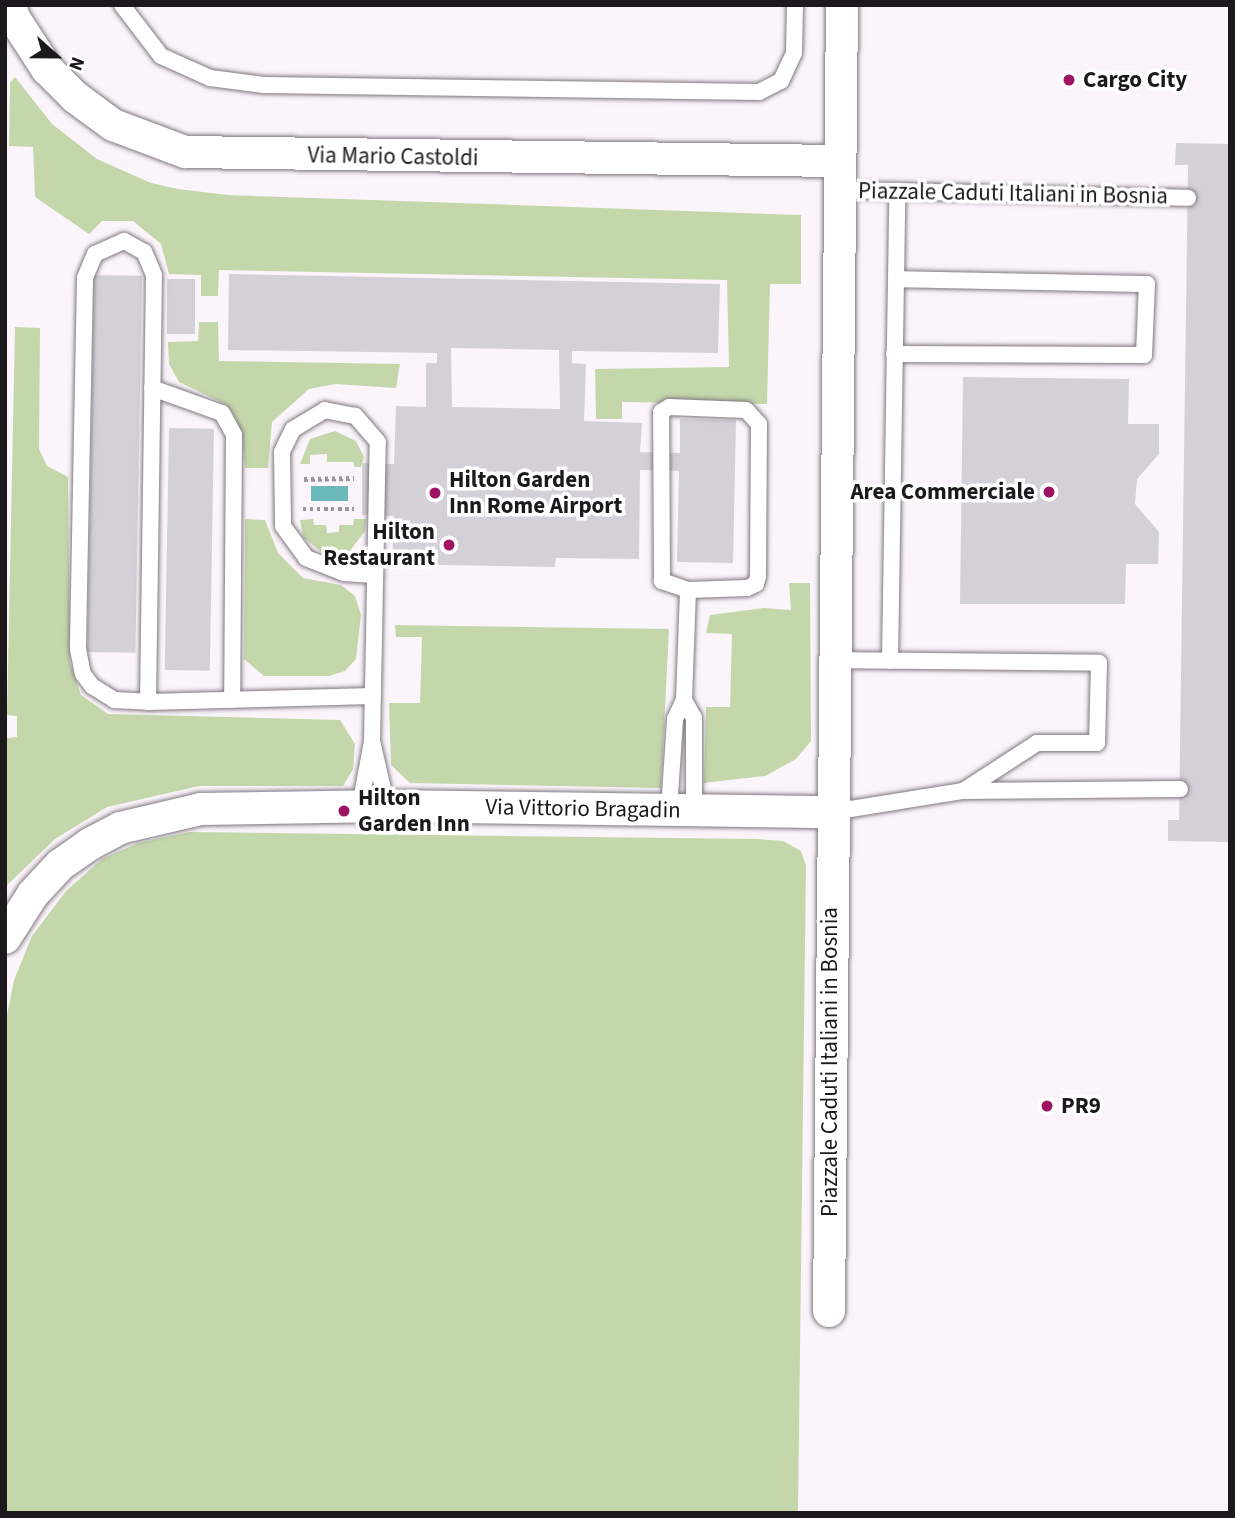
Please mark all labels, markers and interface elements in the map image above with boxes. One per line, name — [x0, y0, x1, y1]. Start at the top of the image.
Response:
north arrow — [21, 21, 91, 91]
text: N — [61, 53, 91, 74]
place label: Cargo City — [1083, 66, 1187, 94]
marker: Cargo City — [1061, 72, 1077, 88]
street label: Via Mario Castoldi — [307, 142, 479, 172]
street label: Piazzale Caduti Italiani in Bosnia — [858, 177, 1168, 211]
place label: Hilton Garden Inn Rome Airport — [449, 466, 622, 520]
place label: Area Commerciale — [850, 478, 1035, 506]
marker: Area Commerciale — [1041, 484, 1057, 500]
marker: Hilton Garden Inn Rome Airport — [427, 485, 443, 501]
place label: Hilton Restaurant — [323, 518, 435, 572]
marker: Hilton Restaurant — [441, 537, 457, 553]
place label: Hilton Garden Inn — [358, 784, 470, 838]
street label: Via Vittorio Bragadin — [485, 793, 681, 825]
marker: Hilton Garden Inn — [336, 803, 352, 819]
street label: Piazzale Caduti Italiani in Bosnia — [816, 907, 844, 1217]
place label: PR9 — [1061, 1092, 1101, 1120]
marker: PR9 — [1039, 1098, 1055, 1114]

